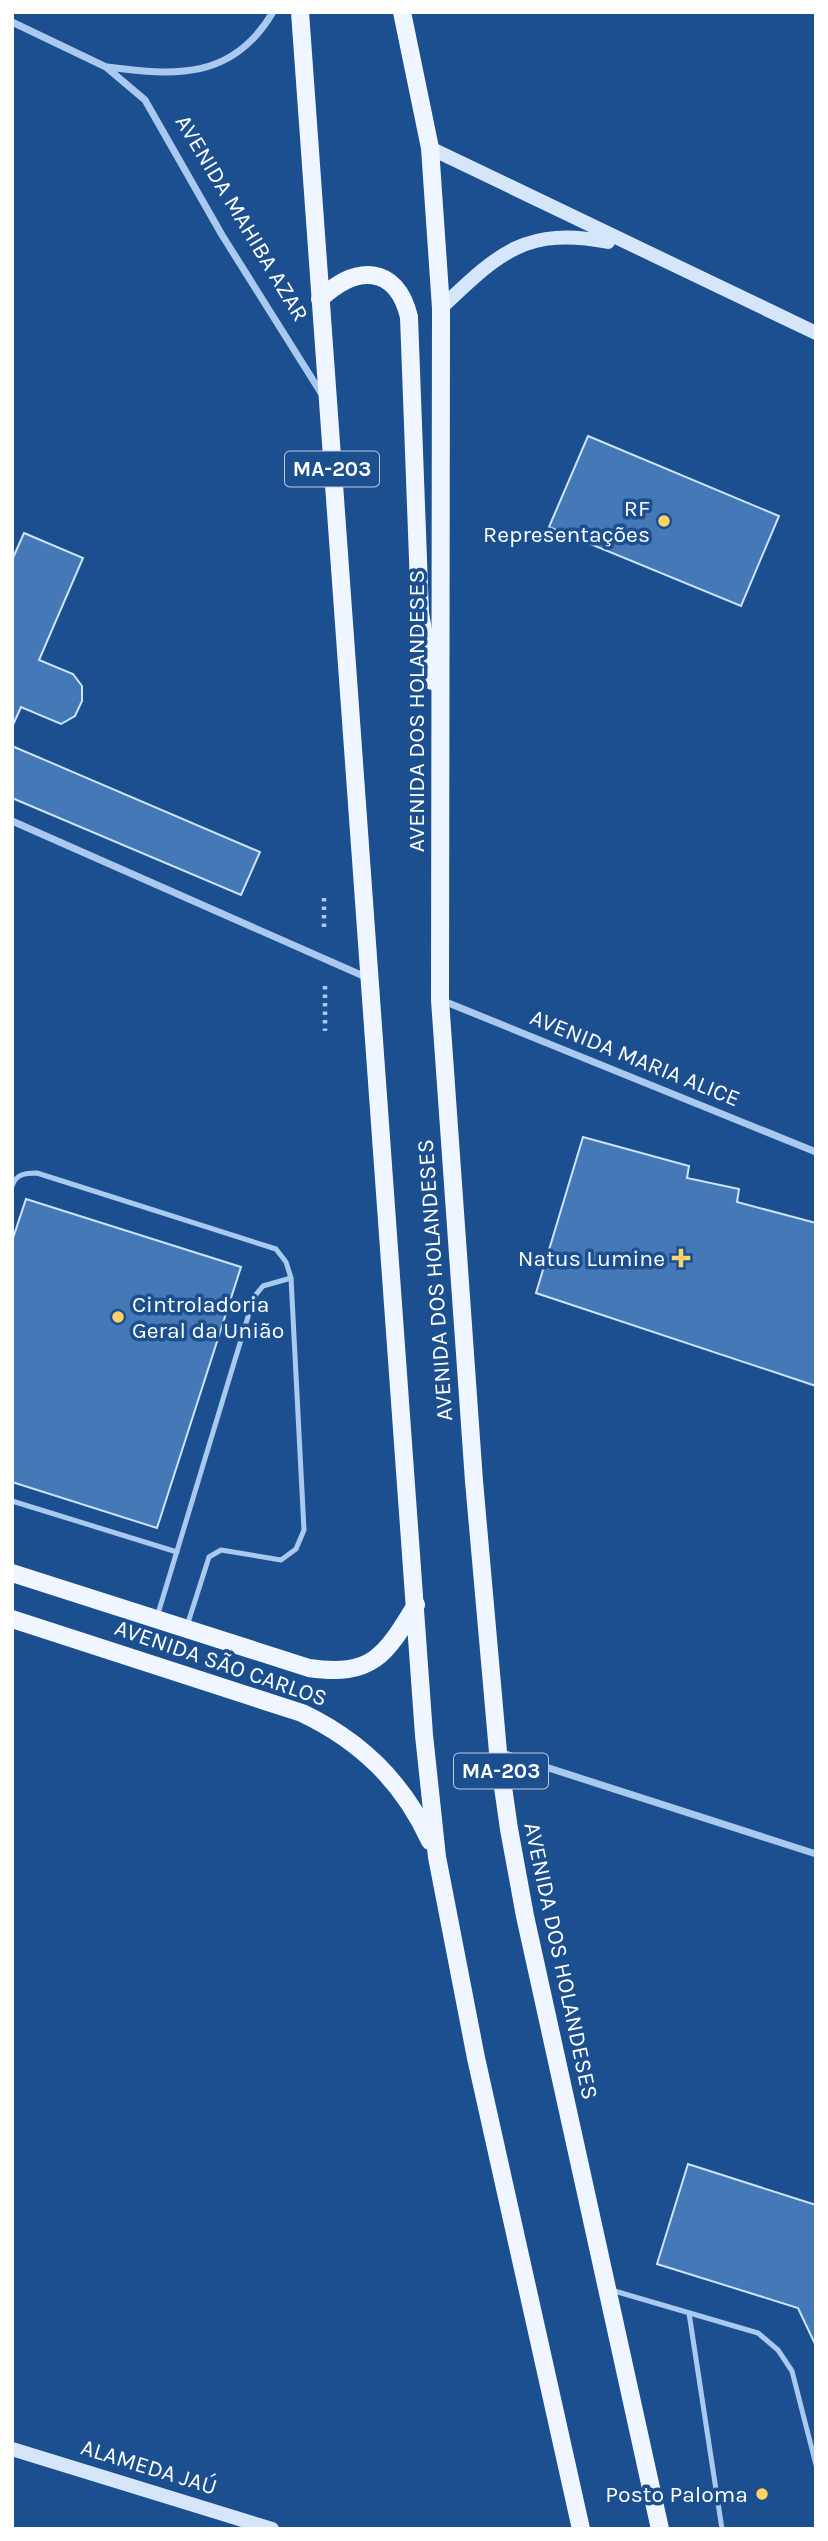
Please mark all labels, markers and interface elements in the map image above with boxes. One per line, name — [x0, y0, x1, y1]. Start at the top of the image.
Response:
street label: AVENIDA MAHIBA AZAR — [170, 110, 314, 326]
road number: MA-203 — [285, 452, 379, 486]
place label: RF Representações — [483, 495, 650, 548]
marker: RF Representações — [656, 513, 672, 529]
street label: AVENIDA DOS HOLANDESES — [403, 570, 430, 852]
street label: AVENIDA MARIA ALICE — [526, 1004, 744, 1112]
street label: AVENIDA DOS HOLANDESES — [412, 1138, 458, 1422]
place label: Natus Lumine — [518, 1245, 665, 1272]
marker: Natus Lumine — [671, 1248, 691, 1268]
place label: Cintroladoria Geral da União — [132, 1291, 284, 1344]
marker: Cintroladoria Geral da União — [110, 1309, 126, 1325]
street label: AVENIDA SÃO CARLOS — [111, 1614, 331, 1712]
road number: MA-203 — [454, 1754, 548, 1788]
street label: AVENIDA DOS HOLANDESES — [518, 1820, 604, 2102]
street label: ALAMEDA JAÚ — [78, 2433, 220, 2501]
place label: Posto Paloma — [605, 2481, 748, 2508]
marker: Posto Paloma — [754, 2486, 770, 2502]

